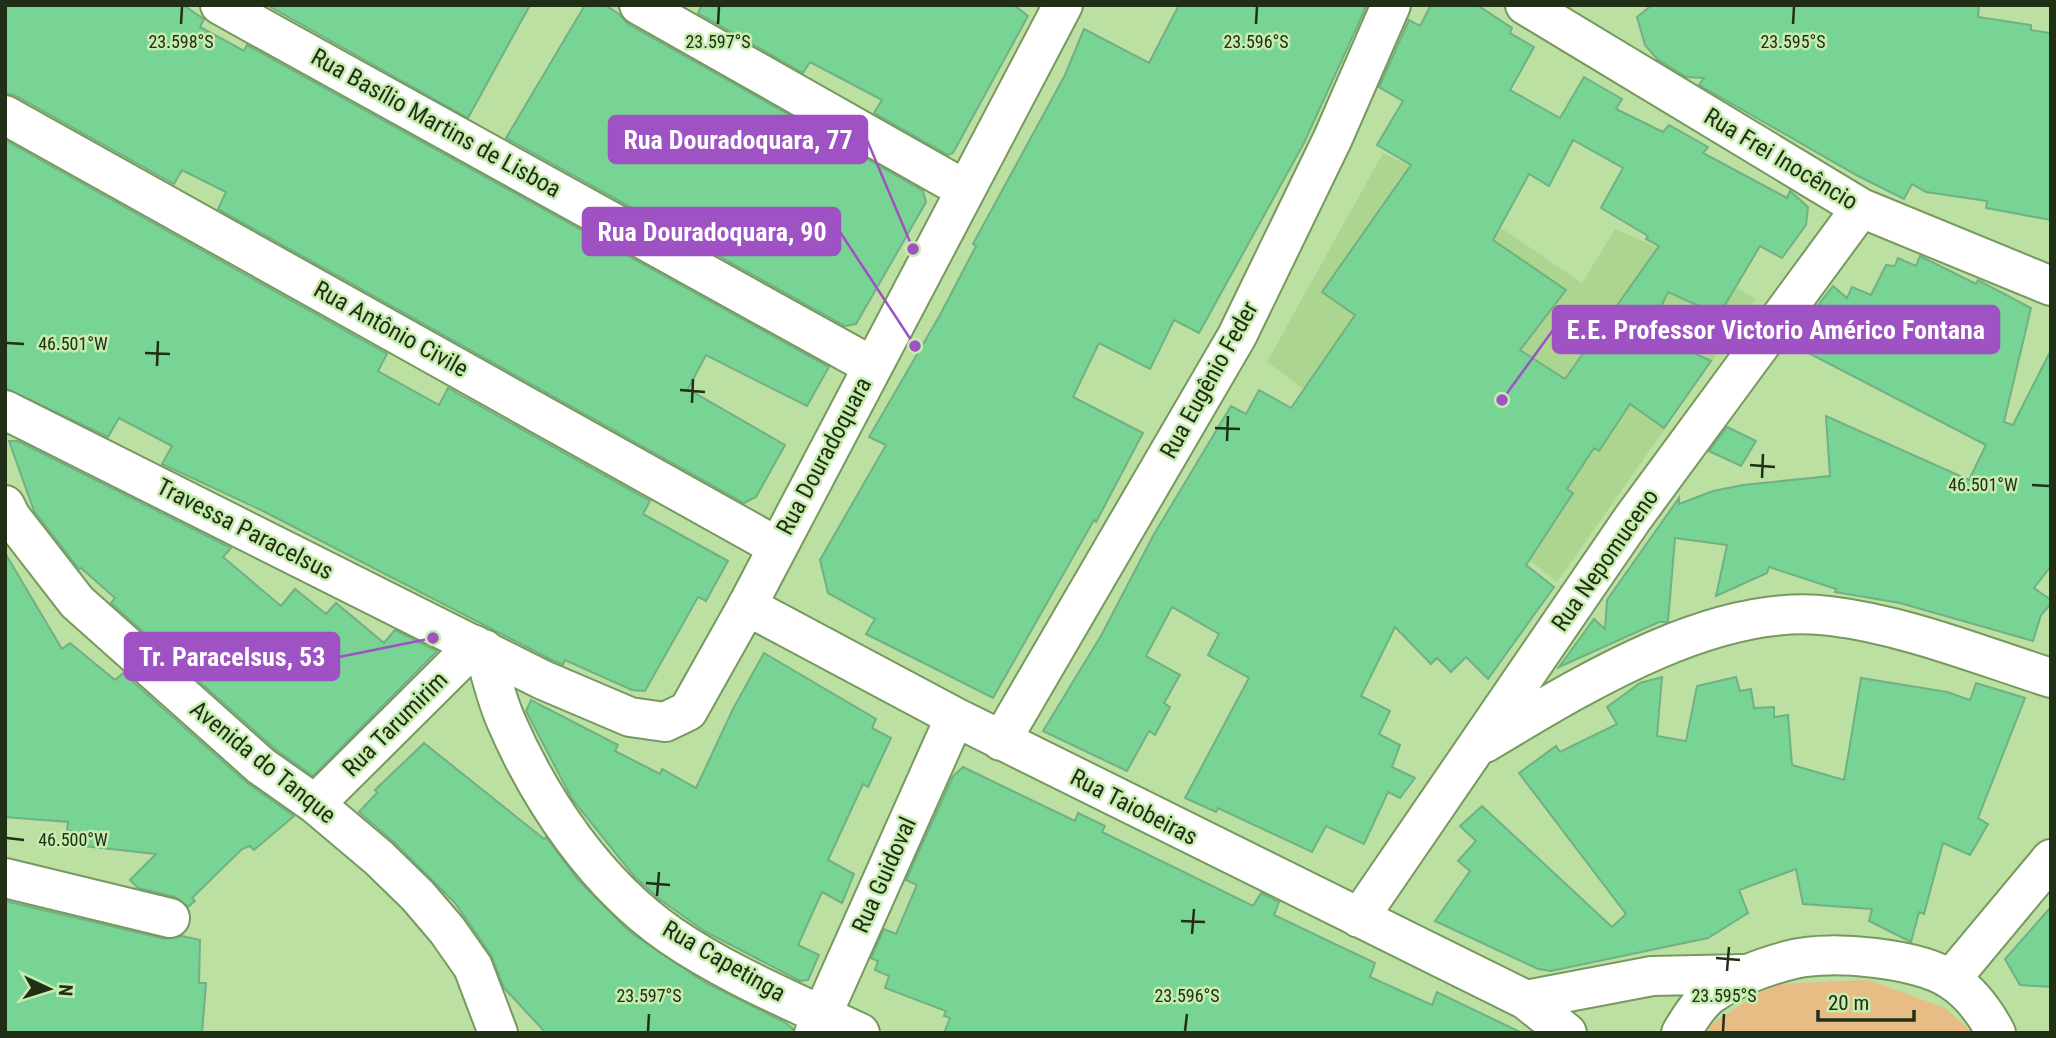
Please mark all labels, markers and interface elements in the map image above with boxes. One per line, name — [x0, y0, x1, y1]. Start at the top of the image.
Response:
text: 23.598°S — [148, 31, 214, 52]
text: 23.597°S — [685, 31, 751, 52]
text: 23.596°S — [1223, 31, 1289, 52]
text: 23.595°S — [1760, 31, 1826, 52]
street label: Rua Basílio Martins de Lisboa — [306, 43, 566, 203]
street label: Rua Frei Inocêncio — [1699, 102, 1863, 216]
callout: Rua Douradoquara, 77 — [609, 116, 867, 163]
text: Rua Douradoquara, 77 — [623, 125, 853, 155]
callout: Rua Douradoquara, 90 — [583, 208, 840, 255]
text: Rua Douradoquara, 90 — [597, 217, 827, 247]
street label: Rua Antônio Civile — [309, 275, 473, 383]
street label: Rua Eugênio Feder — [1154, 296, 1264, 464]
callout: E.E. Professor Victorio Américo Fontana — [1553, 306, 1999, 353]
text: E.E. Professor Victorio Américo Fontana — [1567, 315, 1985, 345]
text: 46.501°W — [38, 333, 108, 354]
street label: Rua Douradoquara — [771, 372, 877, 540]
street label: Travessa Paracelsus — [152, 472, 338, 586]
text: 46.501°W — [1948, 474, 2018, 495]
street label: Rua Nepomuceno — [1546, 484, 1664, 636]
callout: Tr. Paracelsus, 53 — [125, 633, 339, 680]
text: Tr. Paracelsus, 53 — [139, 642, 325, 672]
street label: Rua Tarumirim — [337, 666, 453, 782]
street label: Avenida do Tanque — [185, 695, 341, 829]
street label: Rua Taiobeiras — [1066, 763, 1202, 851]
street label: Rua Guidoval — [846, 813, 922, 937]
text: 46.500°W — [38, 829, 108, 850]
street label: Rua Capetinga — [658, 915, 790, 1007]
north arrow — [14, 954, 84, 1024]
scale bar — [1818, 978, 1914, 1022]
text: N — [54, 984, 77, 997]
text: 23.597°S — [616, 985, 682, 1006]
text: 23.596°S — [1154, 985, 1220, 1006]
text: 23.595°S — [1691, 985, 1757, 1006]
text: 20 m — [1828, 991, 1869, 1015]

